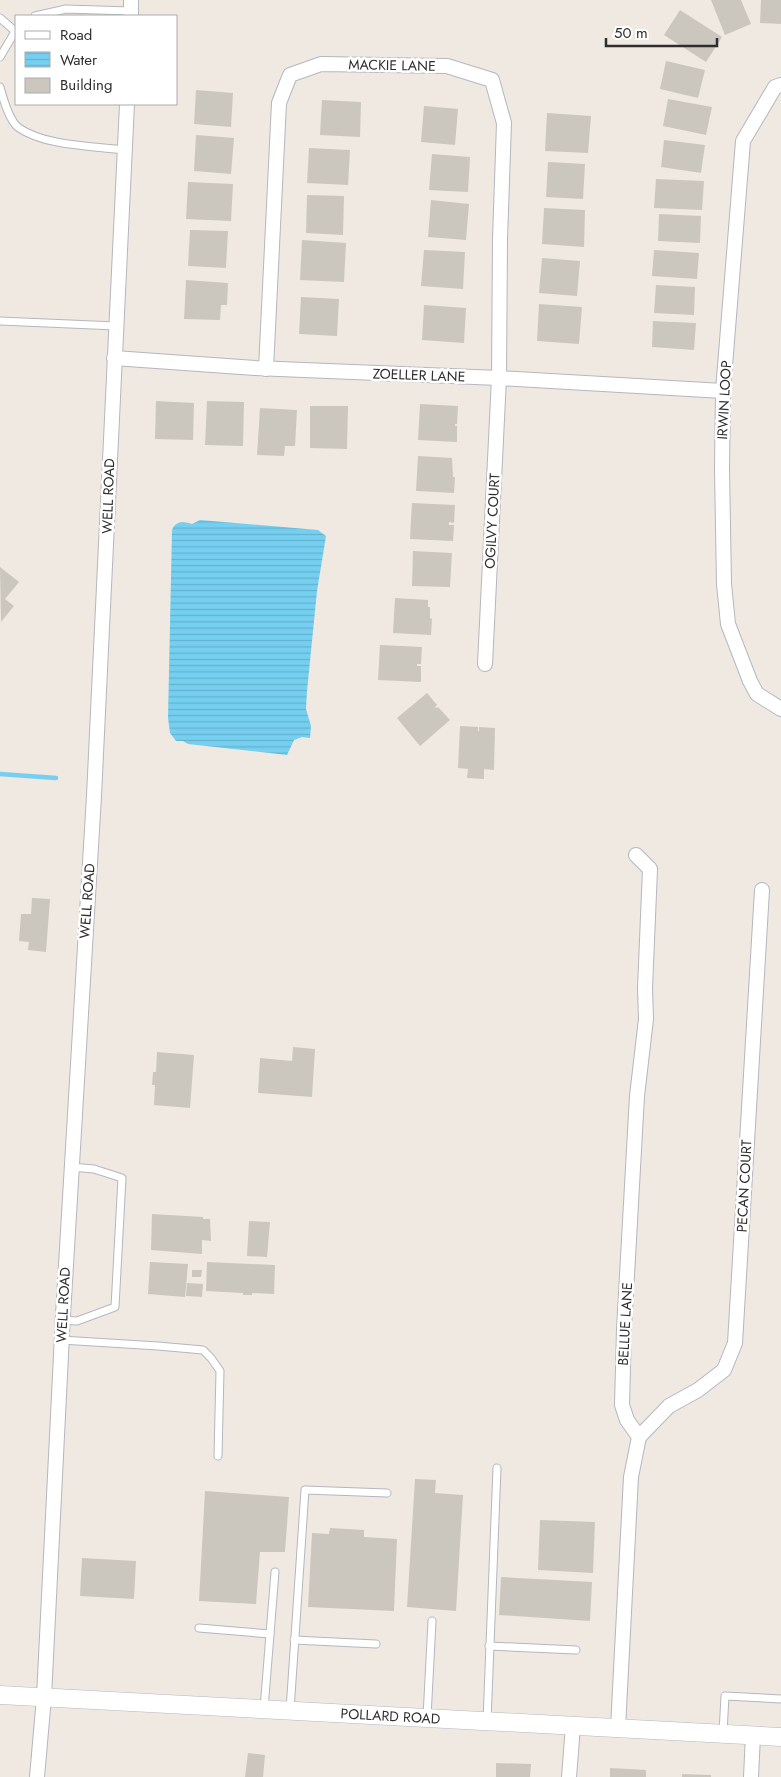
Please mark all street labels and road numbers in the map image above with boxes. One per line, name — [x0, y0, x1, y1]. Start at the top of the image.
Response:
street label: MACKIE LANE — [348, 54, 436, 76]
street label: IRWIN LOOP — [712, 360, 736, 440]
street label: ZOELLER LANE — [372, 363, 466, 387]
street label: WELL ROAD — [97, 458, 119, 534]
street label: OGILVY COURT — [480, 472, 505, 569]
street label: WELL ROAD — [74, 863, 100, 939]
street label: PECAN COURT — [732, 1139, 756, 1233]
street label: WELL ROAD — [51, 1267, 75, 1343]
street label: BELLUE LANE — [613, 1282, 637, 1366]
street label: POLLARD ROAD — [340, 1703, 441, 1729]

